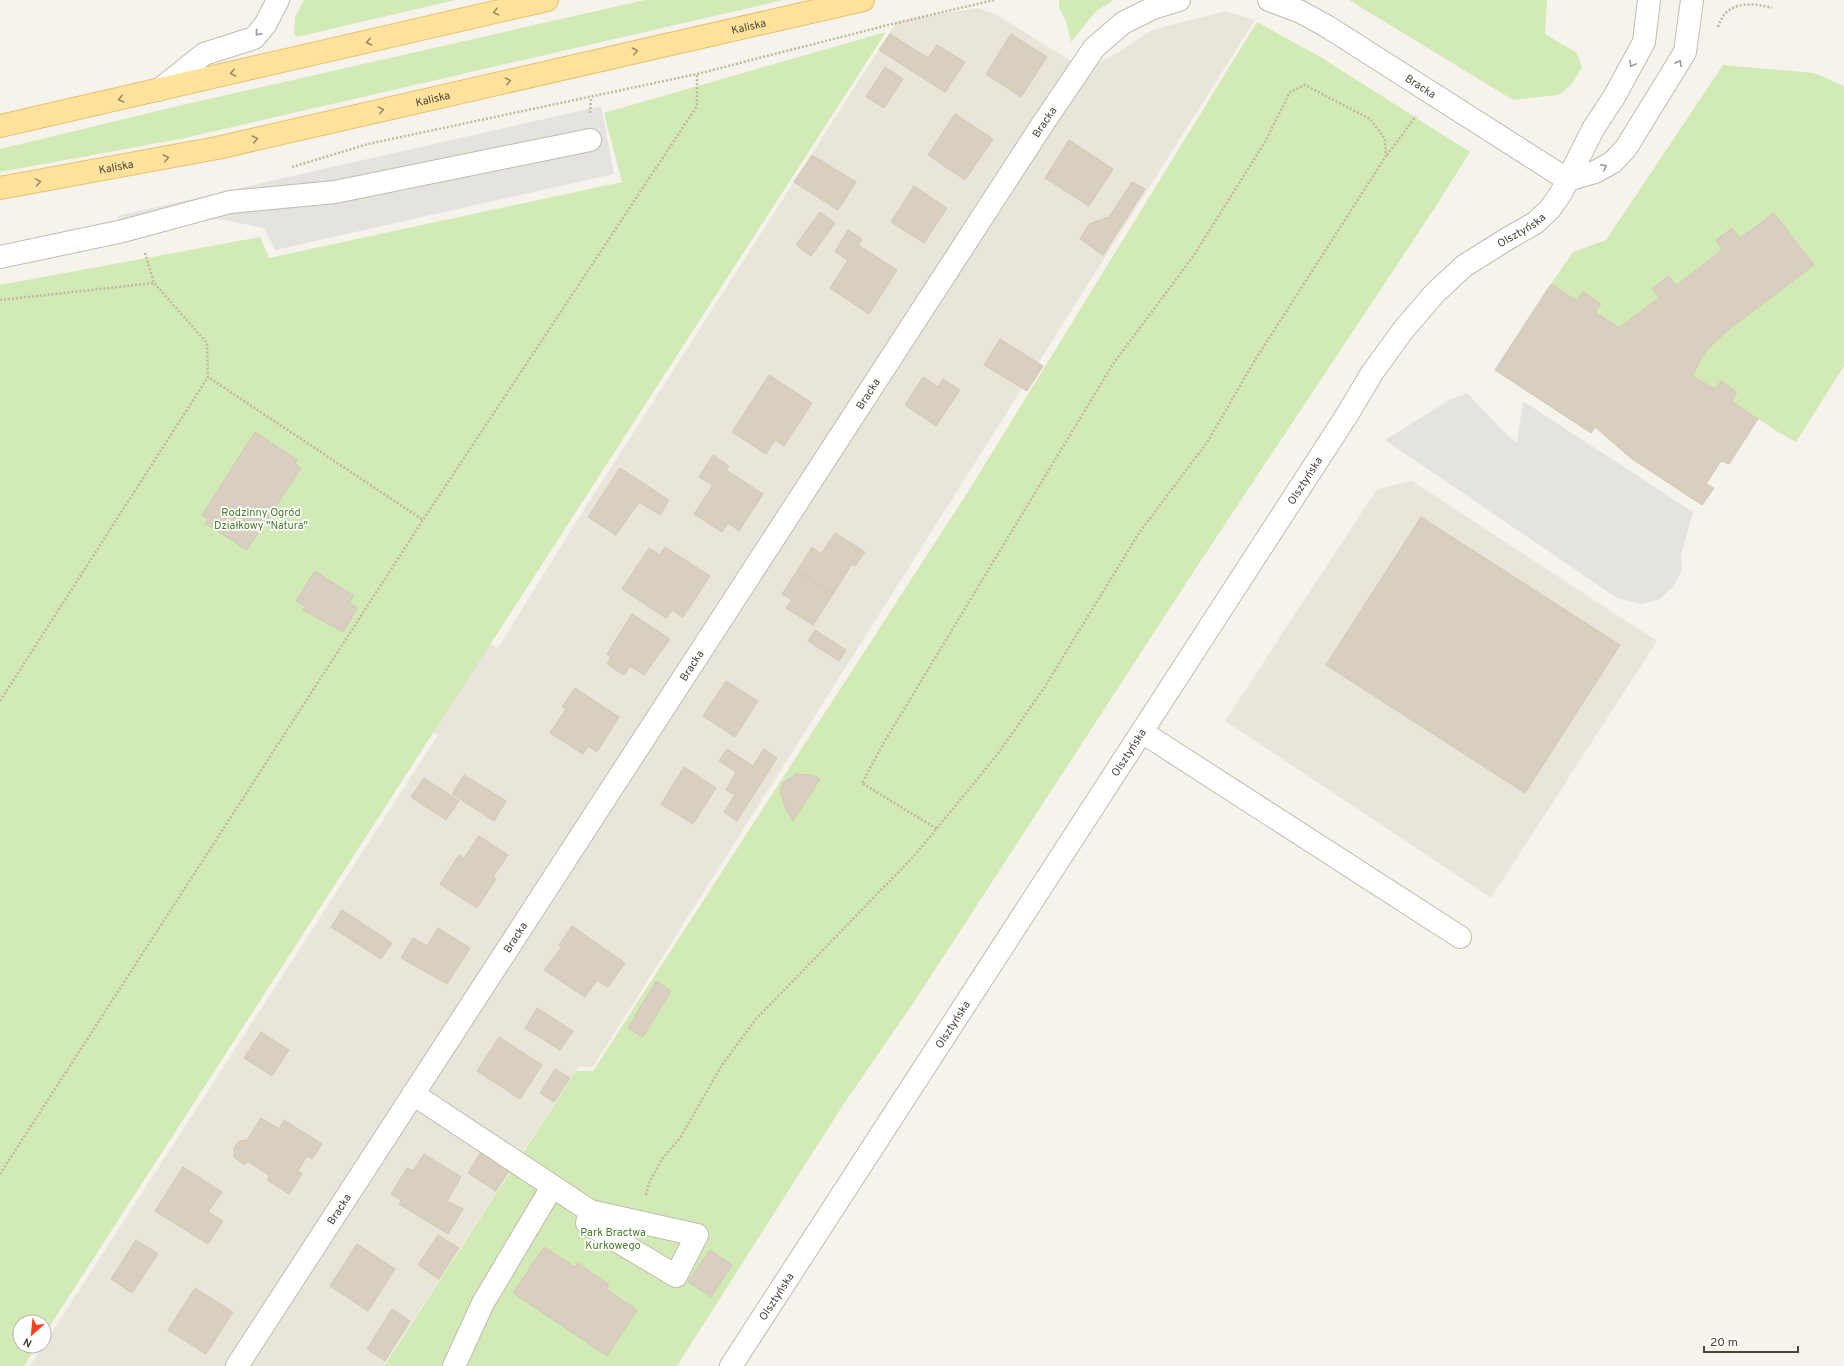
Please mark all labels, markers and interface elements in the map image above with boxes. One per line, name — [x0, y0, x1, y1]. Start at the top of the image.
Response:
one-way arrow — [493, 7, 500, 16]
street label: Kaliska — [730, 16, 768, 38]
one-way arrow — [256, 29, 263, 36]
one-way arrow — [366, 37, 372, 45]
one-way arrow — [631, 48, 638, 56]
one-way arrow — [1630, 60, 1637, 67]
one-way arrow — [1675, 60, 1682, 67]
one-way arrow — [230, 69, 237, 77]
street label: Bracka — [1402, 72, 1438, 102]
one-way arrow — [505, 77, 511, 85]
street label: Kaliska — [414, 89, 452, 110]
one-way arrow — [118, 94, 125, 102]
street label: Bracka — [1030, 104, 1060, 141]
one-way arrow — [377, 106, 384, 115]
one-way arrow — [251, 136, 258, 144]
one-way arrow — [163, 154, 169, 162]
street label: Kaliska — [98, 157, 135, 178]
one-way arrow — [1600, 164, 1608, 172]
one-way arrow — [35, 178, 42, 187]
street label: Olsztyńska — [1495, 211, 1549, 251]
street label: Bracka — [853, 376, 884, 412]
street label: Olsztyńska — [1285, 454, 1326, 508]
park label: Rodzinny Ogród Działkowy "Natura" — [214, 506, 308, 533]
street label: Bracka — [677, 648, 708, 684]
street label: Olsztyńska — [1109, 726, 1150, 780]
street label: Bracka — [501, 920, 531, 956]
street label: Olsztyńska — [933, 998, 974, 1051]
street label: Bracka — [324, 1191, 355, 1228]
park label: Park Bractwa Kurkowego — [580, 1226, 646, 1253]
street label: Olsztyńska — [756, 1270, 798, 1323]
north arrow — [12, 1314, 52, 1354]
scale bar — [1704, 1328, 1798, 1354]
text: N — [21, 1334, 35, 1350]
text: 20 m — [1710, 1335, 1738, 1351]

